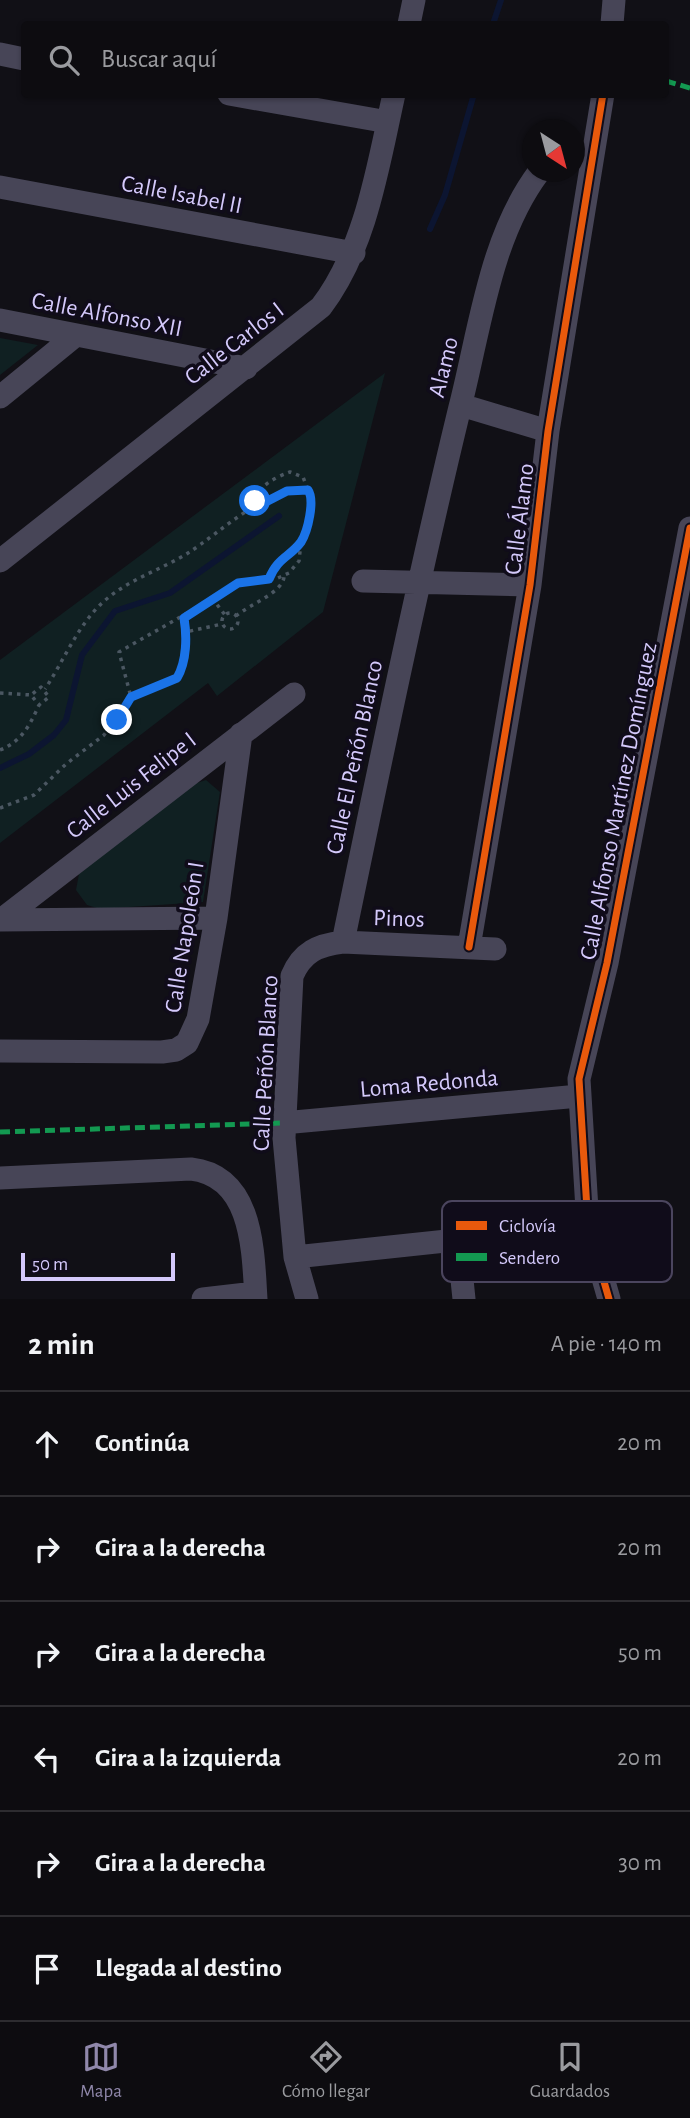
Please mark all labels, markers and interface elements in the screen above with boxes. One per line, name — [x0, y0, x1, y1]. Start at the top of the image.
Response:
search box — [21, 21, 669, 98]
icon: search — [45, 41, 83, 79]
text: Buscar aquí — [101, 46, 217, 72]
north arrow — [522, 119, 585, 182]
street label: Calle Isabel II — [119, 172, 244, 218]
street label: Calle Alfonso XII — [30, 289, 184, 341]
street label: Calle Carlos I — [181, 298, 289, 390]
street label: Alamo — [425, 334, 463, 400]
street label: Calle Álamo — [499, 462, 539, 576]
route start — [239, 485, 270, 516]
street label: Calle Alfonso Martínez Domínguez — [576, 640, 662, 962]
street label: Calle El Peñón Blanco — [323, 658, 387, 856]
route end — [101, 704, 132, 735]
street label: Calle Luis Felipe I — [62, 728, 201, 844]
street label: Calle Napoleón I — [161, 860, 209, 1014]
street label: Pinos — [373, 906, 425, 932]
street label: Calle Peñón Blanco — [249, 974, 283, 1152]
street label: Loma Redonda — [359, 1066, 499, 1102]
legend — [442, 1201, 672, 1282]
text: Ciclovía — [499, 1217, 556, 1236]
text: Sendero — [499, 1249, 560, 1268]
scale bar — [21, 1250, 175, 1282]
text: 50 m — [32, 1255, 68, 1274]
text: 2 min — [28, 1330, 95, 1360]
text: A pie · 140 m — [551, 1333, 662, 1356]
icon: ahead — [28, 1425, 66, 1463]
text: Continúa — [95, 1430, 190, 1456]
text: 20 m — [617, 1432, 662, 1455]
icon: right — [28, 1530, 66, 1568]
text: Gira a la derecha — [95, 1535, 266, 1561]
text: 20 m — [617, 1537, 662, 1560]
icon: right — [28, 1635, 66, 1673]
text: Gira a la derecha — [95, 1640, 266, 1666]
text: 50 m — [618, 1642, 662, 1665]
icon: left — [28, 1740, 66, 1778]
text: Gira a la izquierda — [95, 1745, 281, 1771]
text: 20 m — [617, 1747, 662, 1770]
icon: right — [28, 1845, 66, 1883]
text: Gira a la derecha — [95, 1850, 266, 1876]
text: 30 m — [618, 1852, 662, 1875]
icon: arrive — [28, 1950, 66, 1988]
text: Llegada al destino — [95, 1955, 282, 1981]
tab: Mapa — [80, 2038, 122, 2103]
tab: Cómo llegar — [282, 2038, 370, 2103]
tab: Guardados — [530, 2038, 610, 2103]

